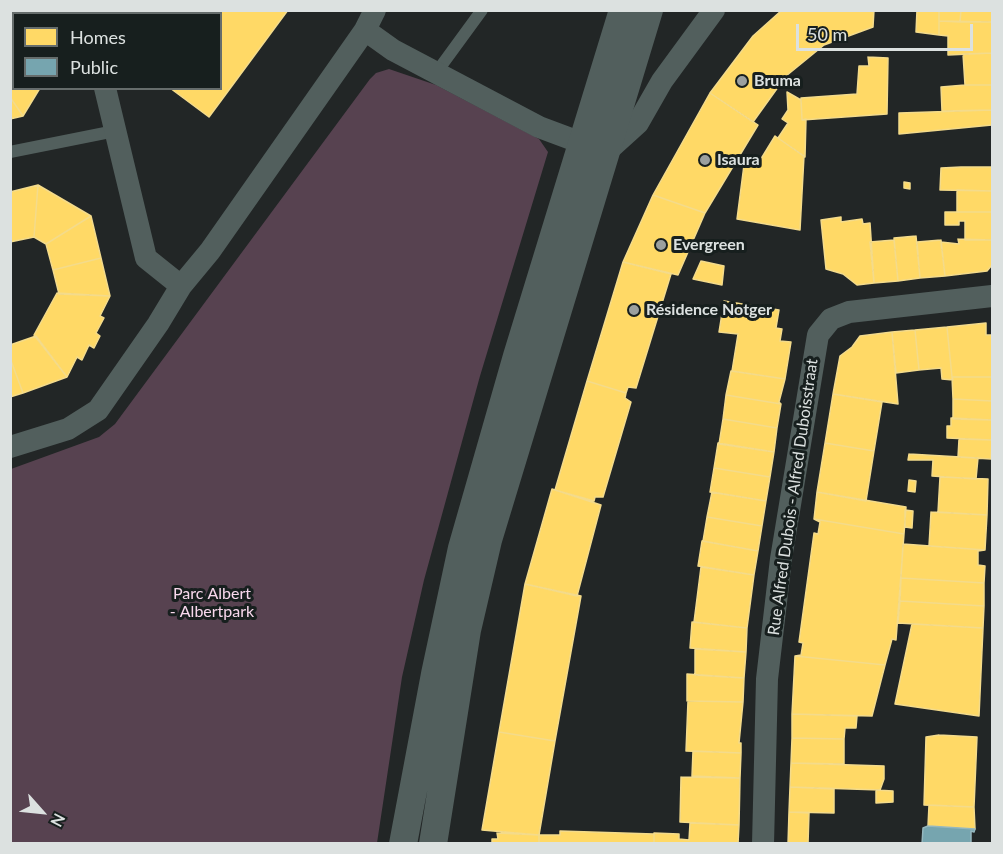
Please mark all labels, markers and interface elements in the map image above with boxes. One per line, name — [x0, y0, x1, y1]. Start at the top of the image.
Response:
legend — [12, 12, 222, 90]
scale bar — [799, 12, 976, 50]
text: 50 m — [807, 23, 847, 45]
text: Homes — [70, 26, 126, 48]
text: Public — [70, 56, 118, 78]
place label: Bruma — [754, 71, 801, 91]
marker: Bruma — [735, 74, 749, 88]
place label: Isaura — [717, 150, 760, 170]
marker: Isaura — [698, 153, 712, 167]
place label: Evergreen — [673, 235, 745, 255]
marker: Evergreen — [654, 238, 668, 252]
place label: Résidence Notger — [646, 300, 772, 320]
marker: Résidence Notger — [627, 303, 641, 317]
street label: Rue Alfred Dubois - Alfred Duboisstraat — [764, 357, 822, 637]
park label: Parc Albert - Albertpark — [170, 584, 254, 622]
north arrow — [12, 782, 72, 842]
text: N — [47, 811, 70, 830]

